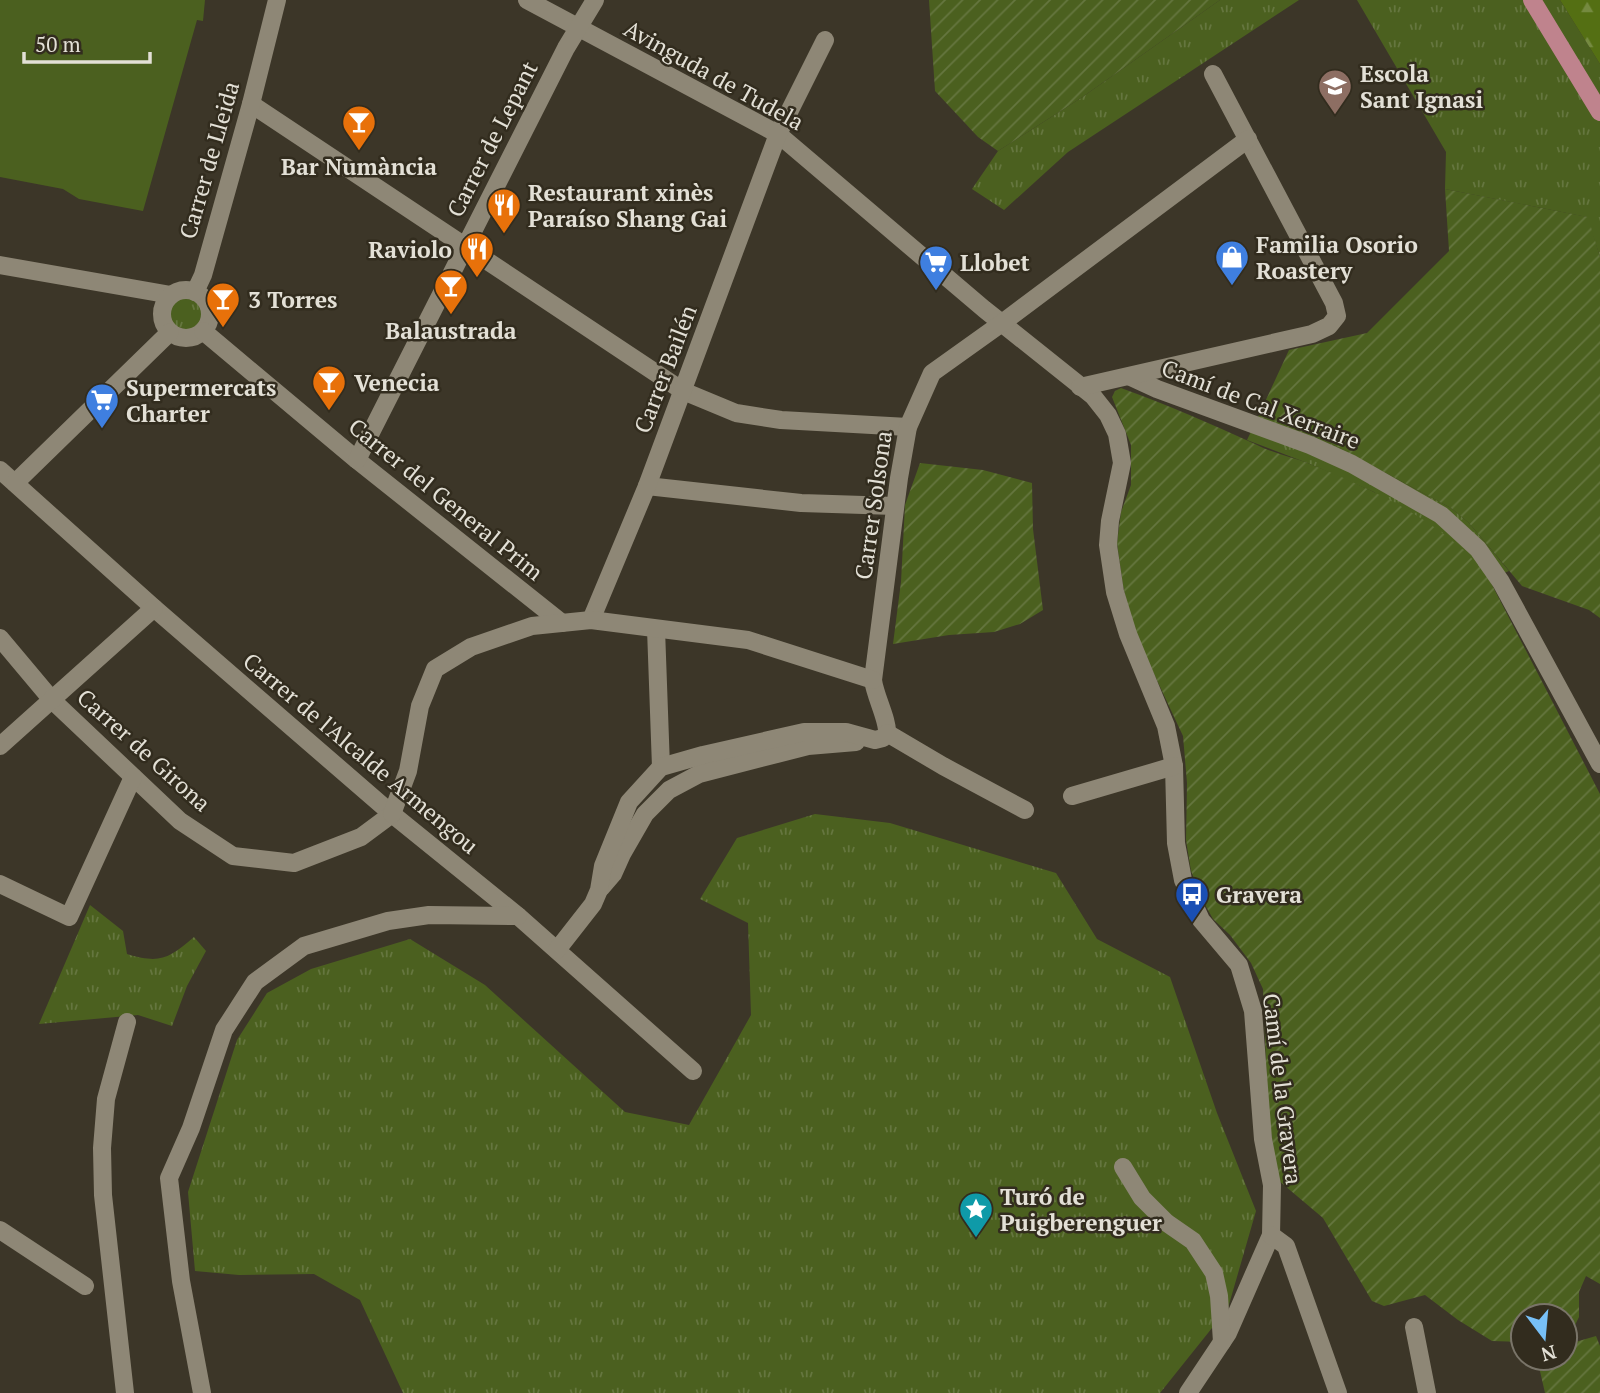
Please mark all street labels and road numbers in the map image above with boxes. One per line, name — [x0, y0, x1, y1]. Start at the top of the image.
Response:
street label: Avinguda de Tudela — [619, 13, 810, 137]
street label: Carrer de Lepant — [439, 55, 545, 222]
street label: Carrer de Lleida — [172, 77, 246, 242]
street label: Carrer Bailén — [626, 300, 704, 438]
street label: Camí de Cal Xerraire — [1157, 352, 1365, 456]
street label: Carrer del General Prim — [342, 411, 550, 587]
street label: Carrer Solsona — [847, 428, 899, 581]
street label: Carrer de l'Alcalde Armengou — [237, 645, 485, 861]
street label: Carrer de Girona — [71, 682, 218, 819]
street label: Camí de la Gravera — [1256, 992, 1310, 1187]

